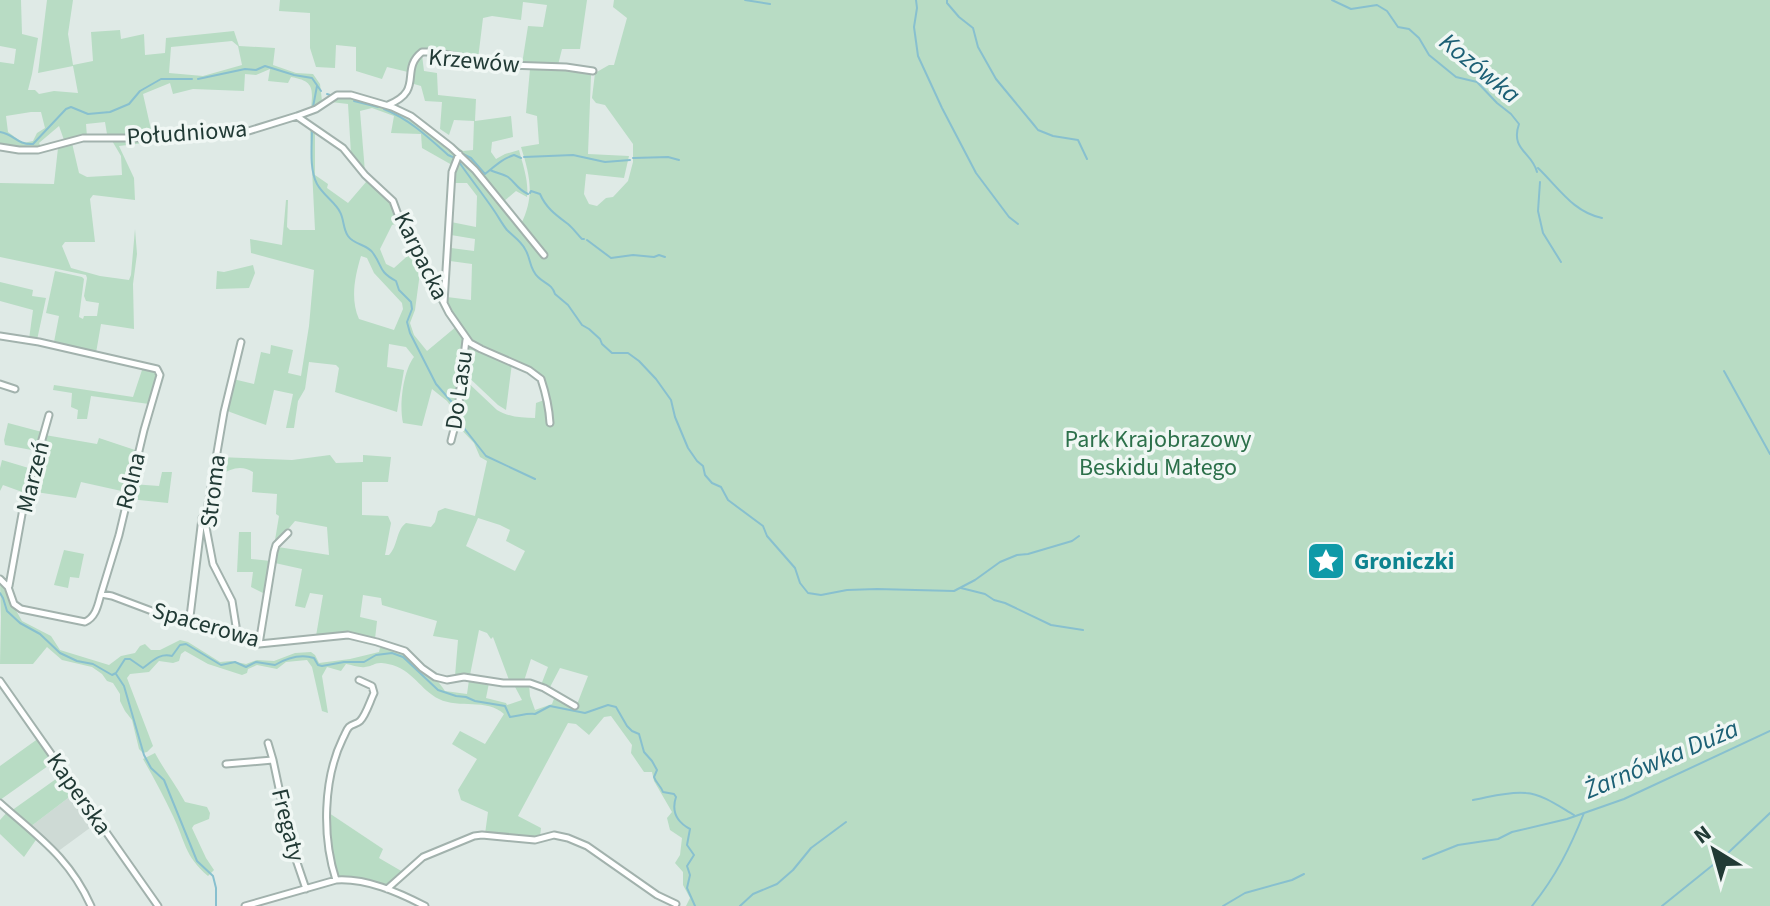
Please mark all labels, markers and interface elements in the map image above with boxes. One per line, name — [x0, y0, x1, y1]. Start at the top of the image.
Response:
water label: Kozówka — [1431, 24, 1529, 112]
street label: Krzewów — [427, 40, 521, 82]
street label: Południowa — [126, 111, 248, 155]
street label: Karpacka — [385, 206, 457, 306]
street label: Do Lasu — [436, 348, 482, 432]
park label: Park Krajobrazowy Beskidu Małego — [1065, 422, 1251, 485]
street label: Marzeń — [7, 437, 59, 517]
street label: Rolna — [107, 449, 155, 513]
street label: Stroma — [191, 452, 235, 530]
place icon: Groniczki — [1305, 540, 1347, 582]
place label: Groniczki — [1354, 544, 1454, 579]
street label: Spacerowa — [148, 593, 264, 657]
water label: Żarnówka Duża — [1577, 710, 1744, 809]
street label: Kaperska — [38, 746, 120, 842]
street label: Fregaty — [262, 785, 314, 865]
north arrow — [1674, 810, 1754, 890]
text: N — [1687, 818, 1718, 852]

